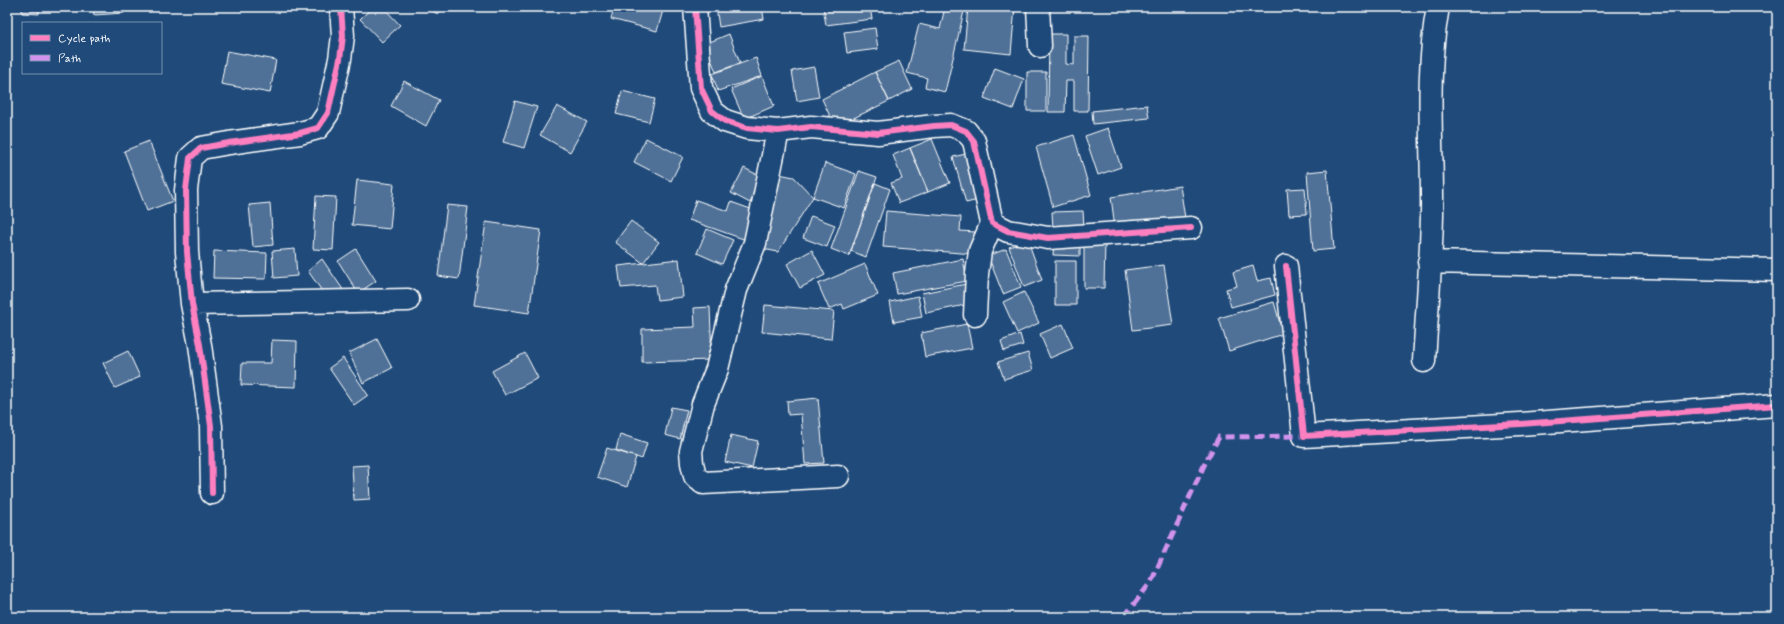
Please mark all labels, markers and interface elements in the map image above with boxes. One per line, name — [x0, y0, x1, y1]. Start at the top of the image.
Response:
legend — [22, 22, 162, 74]
text: Cycle path — [58, 31, 110, 47]
text: Path — [58, 51, 81, 67]

